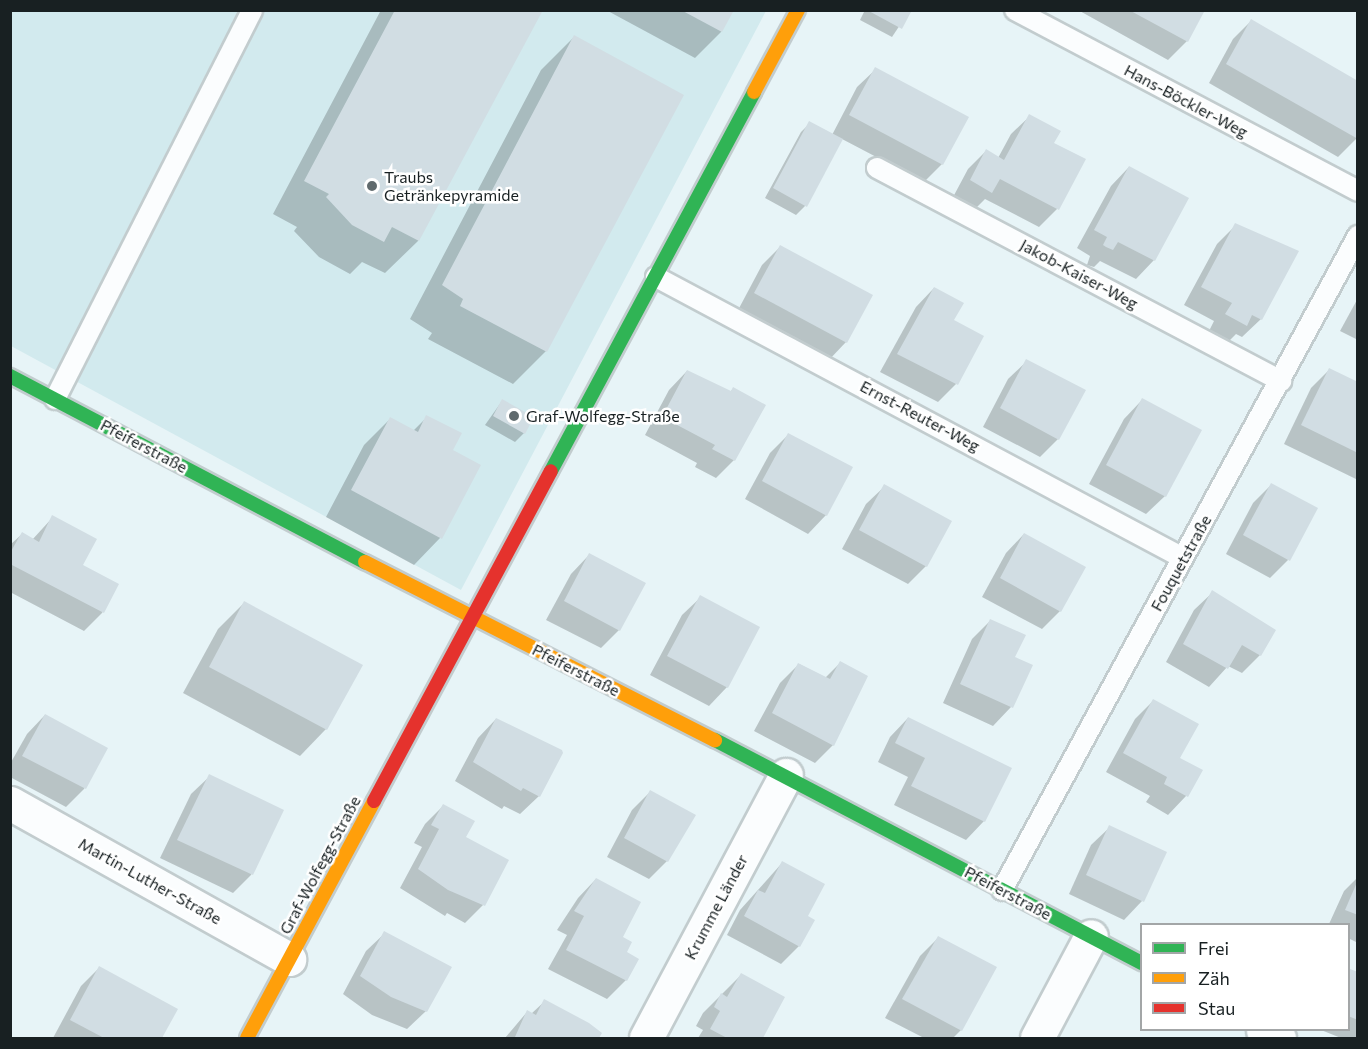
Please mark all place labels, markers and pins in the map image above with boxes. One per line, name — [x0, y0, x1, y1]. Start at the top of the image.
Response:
place label: Traubs Getränkepyramide — [384, 167, 519, 205]
marker: Traubs Getränkepyramide — [365, 179, 379, 193]
place label: Graf-Wolfegg-Straße — [526, 406, 680, 426]
marker: Graf-Wolfegg-Straße — [507, 409, 521, 423]

